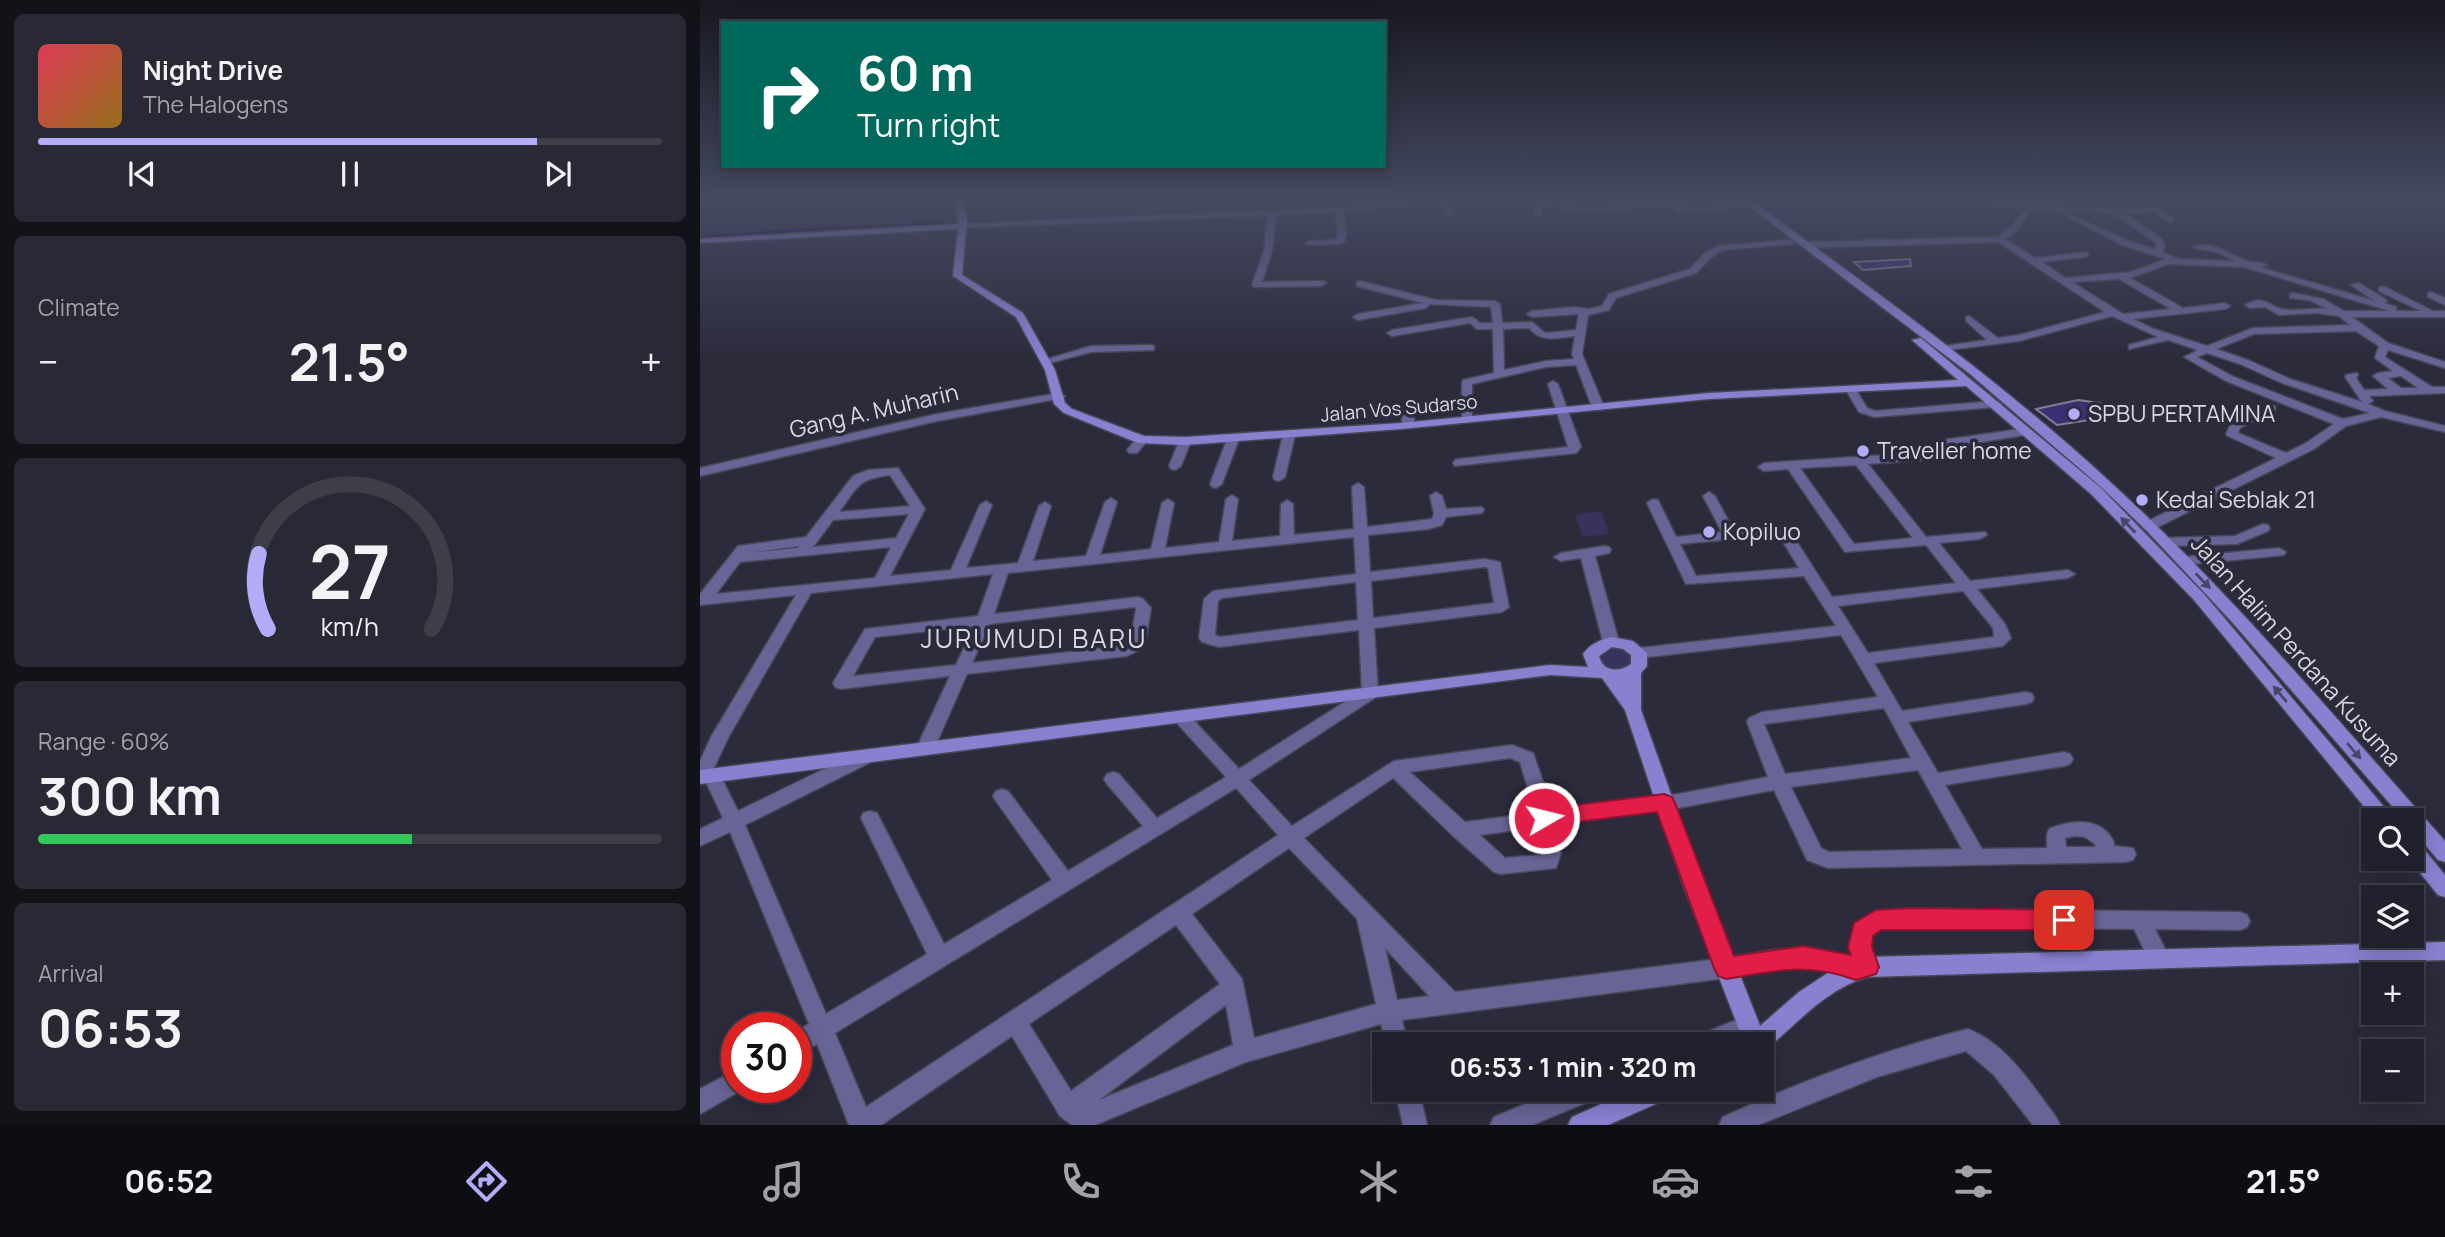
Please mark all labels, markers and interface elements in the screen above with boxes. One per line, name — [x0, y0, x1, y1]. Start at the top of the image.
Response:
text: 60 m — [857, 39, 974, 106]
icon: right — [742, 49, 833, 140]
text: Night Drive — [143, 52, 283, 88]
text: The Halogens — [143, 88, 288, 120]
text: Turn right — [857, 103, 1000, 147]
icon: previous — [123, 155, 161, 193]
icon: pause — [331, 155, 369, 193]
icon: next — [539, 155, 577, 193]
text: Climate — [38, 291, 120, 323]
text: 21.5° — [289, 326, 410, 397]
text: − — [38, 335, 59, 387]
text: + — [640, 335, 662, 387]
street label: Gang A. Muharin — [786, 375, 961, 445]
street label: Jalan Vos Sudarso — [1320, 388, 1478, 428]
place label: SPBU PERTAMINA — [2088, 397, 2276, 429]
marker: SPBU PERTAMINA — [2066, 406, 2082, 422]
place label: Traveller home — [1877, 434, 2032, 466]
marker: Traveller home — [1855, 443, 1871, 459]
place label: Kedai Seblak 21 — [2156, 483, 2316, 515]
marker: Kedai Seblak 21 — [2134, 492, 2150, 508]
place label: Kopiluo — [1723, 515, 1801, 547]
one-way arrow — [2120, 516, 2137, 533]
text: 27 — [309, 521, 391, 621]
marker: Kopiluo — [1701, 524, 1717, 540]
street label: Jalan Halim Perdana Kusuma — [2184, 528, 2409, 773]
one-way arrow — [2195, 572, 2211, 589]
text: km/h — [321, 608, 379, 643]
district label: JURUMUDI BARU — [921, 620, 1147, 656]
one-way arrow — [2273, 685, 2288, 702]
text: Range · 60% — [38, 725, 169, 757]
one-way arrow — [2346, 742, 2362, 760]
text: 300 km — [38, 760, 222, 831]
position arrow — [1507, 781, 1581, 855]
map controls — [2361, 808, 2424, 1102]
button: search — [2361, 808, 2424, 871]
button: layers — [2361, 885, 2424, 948]
pin — [2034, 890, 2094, 950]
icon: arrive — [2045, 901, 2083, 939]
text: Arrival — [38, 957, 104, 989]
button: + — [2361, 962, 2424, 1025]
text: 06:53 — [38, 992, 183, 1063]
speed limit sign: 30 — [721, 1012, 812, 1103]
button: − — [2361, 1039, 2424, 1102]
text: 06:53 · 1 min · 320 m — [1450, 1049, 1697, 1085]
icon: directions — [462, 1157, 511, 1206]
icon: music — [759, 1157, 808, 1206]
icon: phone — [1056, 1157, 1105, 1206]
icon: climate — [1354, 1157, 1403, 1206]
icon: car — [1651, 1157, 1700, 1206]
icon: filters — [1949, 1157, 1998, 1206]
text: 06:52 — [124, 1159, 213, 1203]
text: 21.5° — [2246, 1159, 2321, 1203]

